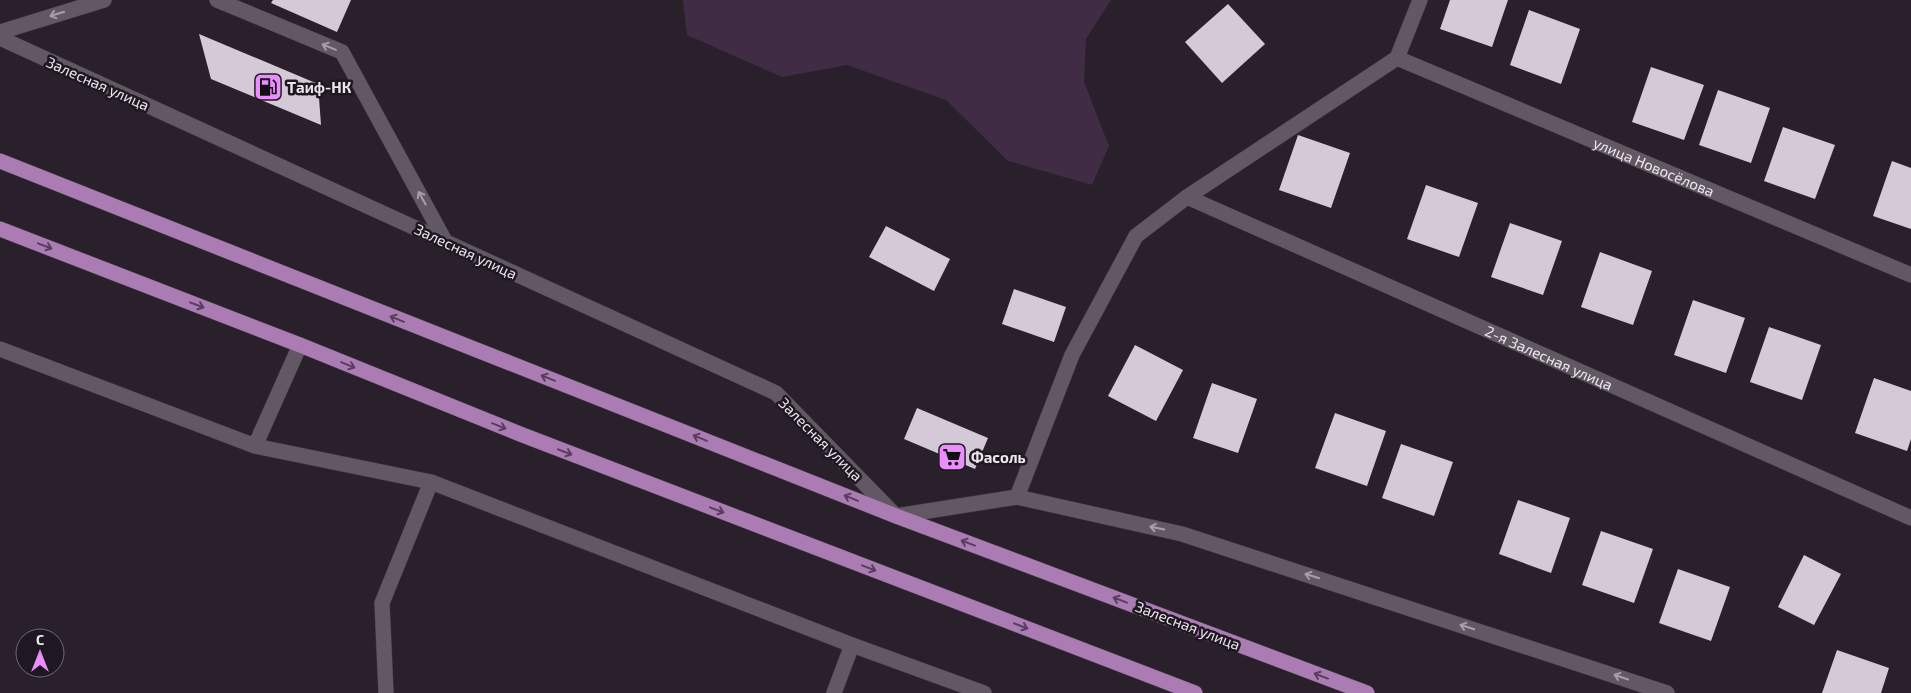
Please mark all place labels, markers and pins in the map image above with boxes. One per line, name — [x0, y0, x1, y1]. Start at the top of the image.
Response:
fuel station icon: Таиф-НК — [253, 72, 283, 102]
place label: Таиф-НК — [287, 78, 352, 96]
supermarket icon: Фасоль — [937, 442, 967, 472]
place label: Фасоль — [971, 448, 1026, 466]

